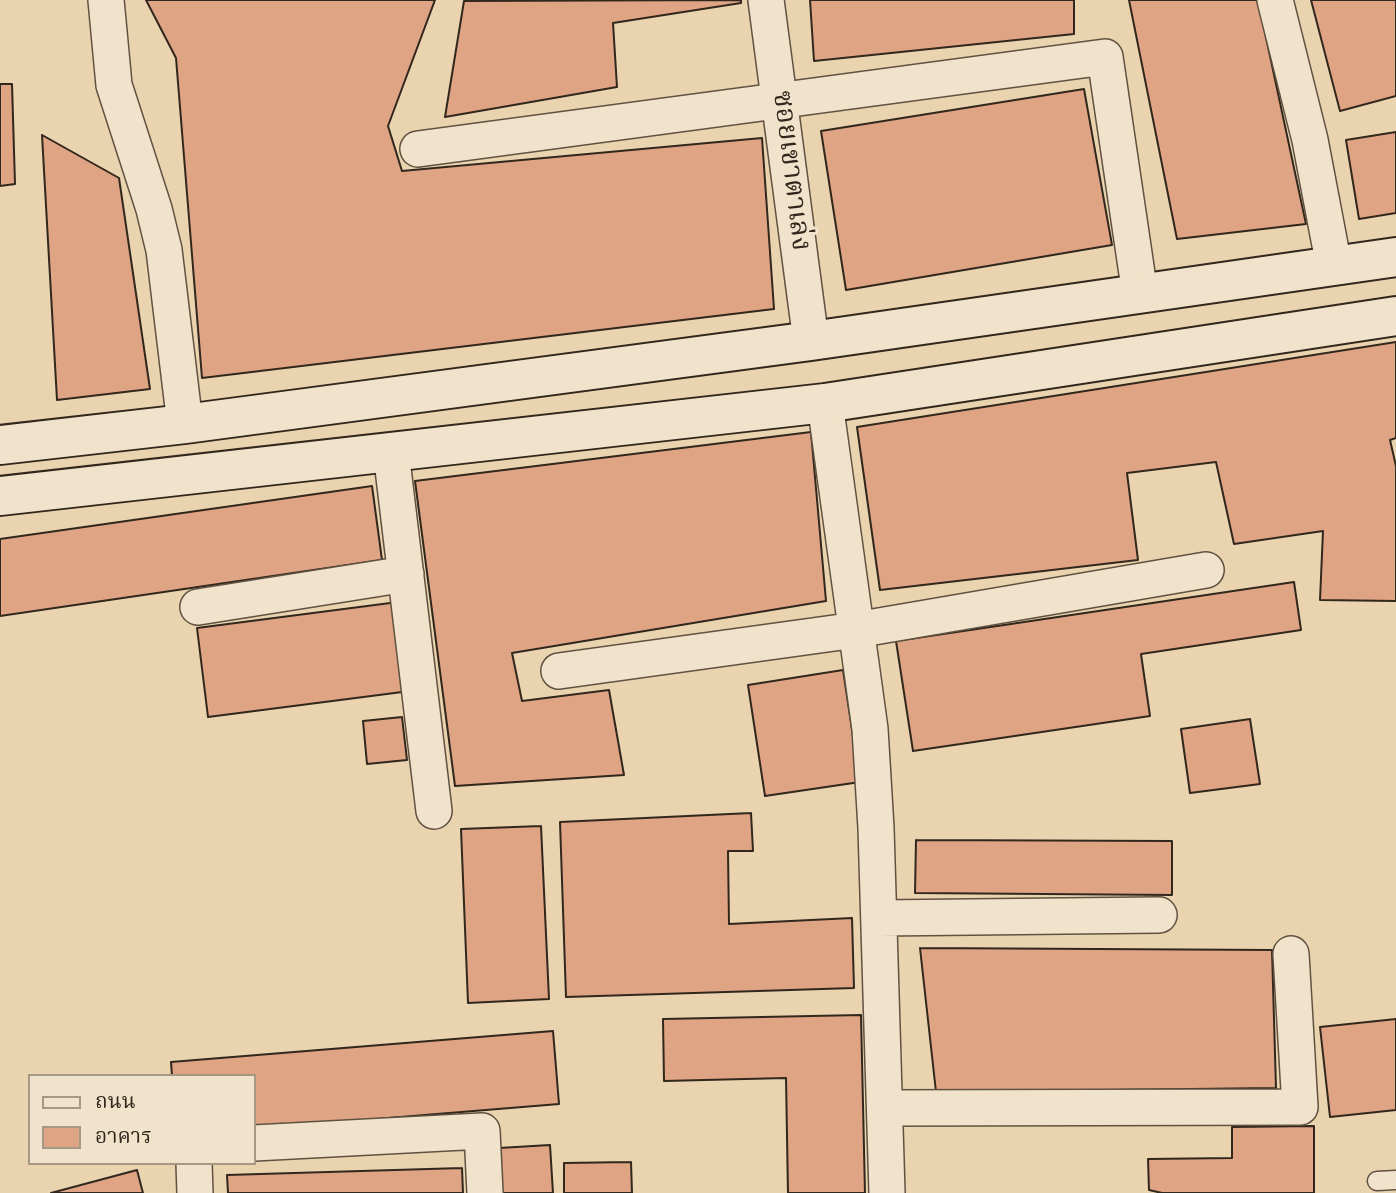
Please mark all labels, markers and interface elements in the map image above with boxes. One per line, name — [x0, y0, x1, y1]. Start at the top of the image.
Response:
street label: ซอยเขาตาเล่ง — [763, 89, 815, 253]
legend — [28, 1074, 256, 1165]
text: ถนน — [95, 1088, 136, 1117]
text: อาคาร — [95, 1123, 152, 1152]

